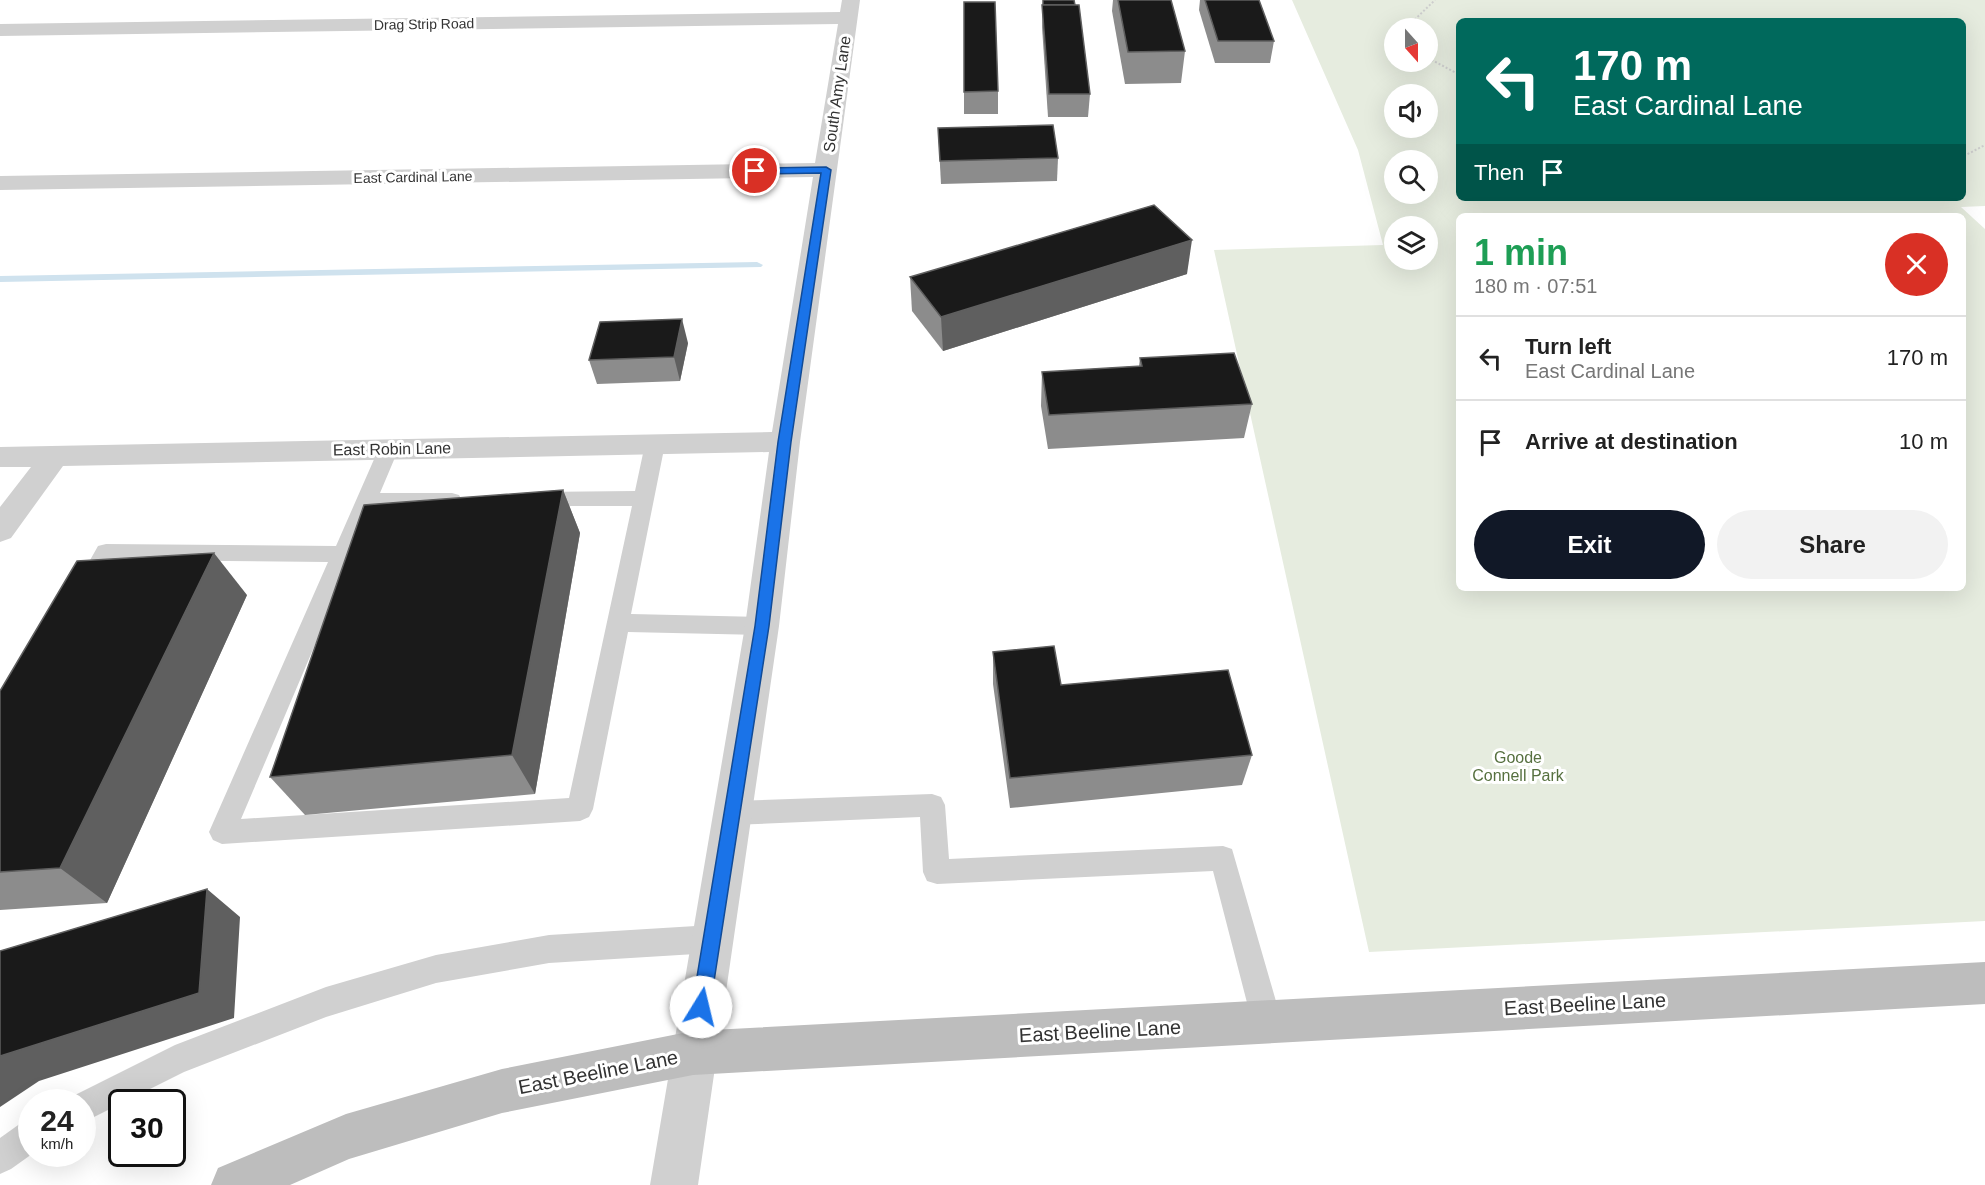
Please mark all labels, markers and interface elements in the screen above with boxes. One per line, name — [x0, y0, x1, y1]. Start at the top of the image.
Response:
street label: Drag Strip Road — [374, 15, 474, 33]
north arrow — [1384, 18, 1438, 72]
map controls — [1384, 18, 1438, 270]
street label: South Amy Lane — [820, 35, 854, 153]
icon: left — [1474, 42, 1552, 120]
text: 170 m — [1573, 42, 1692, 89]
button: sound — [1384, 84, 1438, 138]
text: East Cardinal Lane — [1573, 91, 1803, 121]
pin — [729, 145, 780, 196]
button: search — [1384, 150, 1438, 204]
icon: arrive — [738, 154, 771, 187]
icon: arrive — [1536, 156, 1569, 189]
text: Then — [1474, 160, 1524, 185]
street label: East Cardinal Lane — [353, 168, 473, 186]
button: layers — [1384, 216, 1438, 270]
text: 1 min — [1474, 232, 1568, 273]
button: close — [1885, 233, 1948, 296]
text: 180 m · 07:51 — [1474, 275, 1597, 297]
text: Turn left — [1525, 334, 1611, 359]
icon: left — [1474, 342, 1507, 375]
text: 170 m — [1887, 345, 1948, 370]
text: East Cardinal Lane — [1525, 360, 1695, 382]
icon: arrive — [1474, 426, 1507, 459]
text: Arrive at destination — [1525, 429, 1738, 454]
text: 10 m — [1899, 429, 1948, 454]
street label: East Robin Lane — [333, 439, 451, 459]
button: Exit — [1474, 510, 1705, 579]
button: Share — [1717, 510, 1948, 579]
park label: Goode Connell Park — [1472, 749, 1565, 784]
position arrow — [669, 975, 733, 1039]
street label: East Beeline Lane — [1503, 989, 1667, 1019]
street label: East Beeline Lane — [1018, 1016, 1182, 1046]
street label: East Beeline Lane — [516, 1046, 680, 1098]
speed limit sign: 30 — [108, 1089, 186, 1167]
text: 24 — [40, 1104, 74, 1137]
text: km/h — [41, 1135, 73, 1152]

